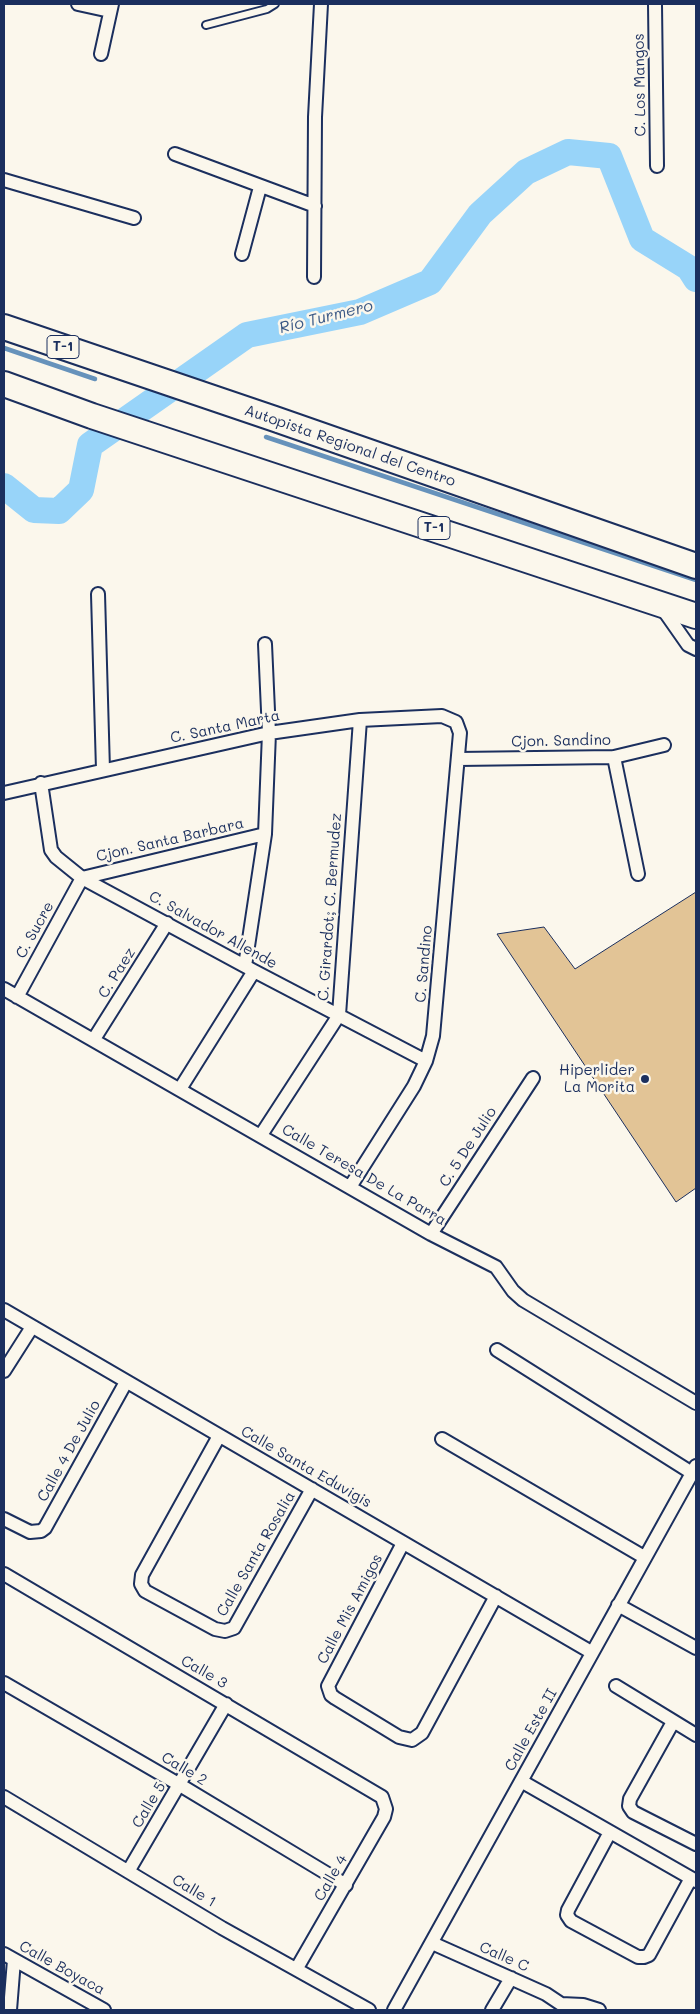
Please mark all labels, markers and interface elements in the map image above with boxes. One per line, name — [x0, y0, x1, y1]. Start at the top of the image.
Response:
street label: C. Los Mangos — [630, 33, 650, 137]
water label: Río Turmero — [277, 296, 375, 338]
road number: T-1 — [47, 336, 79, 358]
street label: Autopista Regional del Centro — [242, 401, 458, 491]
road number: T-1 — [418, 516, 450, 540]
street label: C. Santa Marta — [169, 707, 281, 747]
street label: Cjon. Sandino — [511, 731, 611, 751]
street label: C. Girardot; C. Bermudez — [314, 813, 346, 1001]
street label: Cjon. Santa Barbara — [94, 814, 246, 866]
street label: C. Salvador Allende — [146, 887, 280, 973]
street label: C. Sucre — [12, 898, 58, 962]
street label: C. Sandino — [412, 925, 436, 1003]
street label: C. Paez — [95, 944, 139, 1002]
place label: Hiperlider La Morita — [559, 1061, 635, 1096]
marker: Hiperlider La Morita — [639, 1073, 651, 1085]
street label: C. 5 De Julio — [436, 1104, 500, 1190]
street label: Calle Teresa De La Parra — [279, 1120, 449, 1230]
street label: Calle 4 De Julio — [34, 1397, 104, 1505]
street label: Calle Santa Eduvigis — [237, 1422, 375, 1512]
street label: Calle Santa Rosalia — [213, 1488, 299, 1620]
street label: Calle Mis Amigos — [313, 1551, 387, 1667]
street label: Calle 3 — [178, 1652, 230, 1692]
street label: Calle Este II — [501, 1686, 561, 1774]
street label: Calle 2 — [158, 1748, 210, 1790]
street label: Calle 5 — [128, 1779, 170, 1831]
street label: Calle 4 — [311, 1852, 351, 1904]
street label: Calle 1 — [169, 1871, 219, 1911]
street label: Calle Boyaca — [16, 1937, 108, 1999]
street label: Calle C — [476, 1938, 532, 1976]

